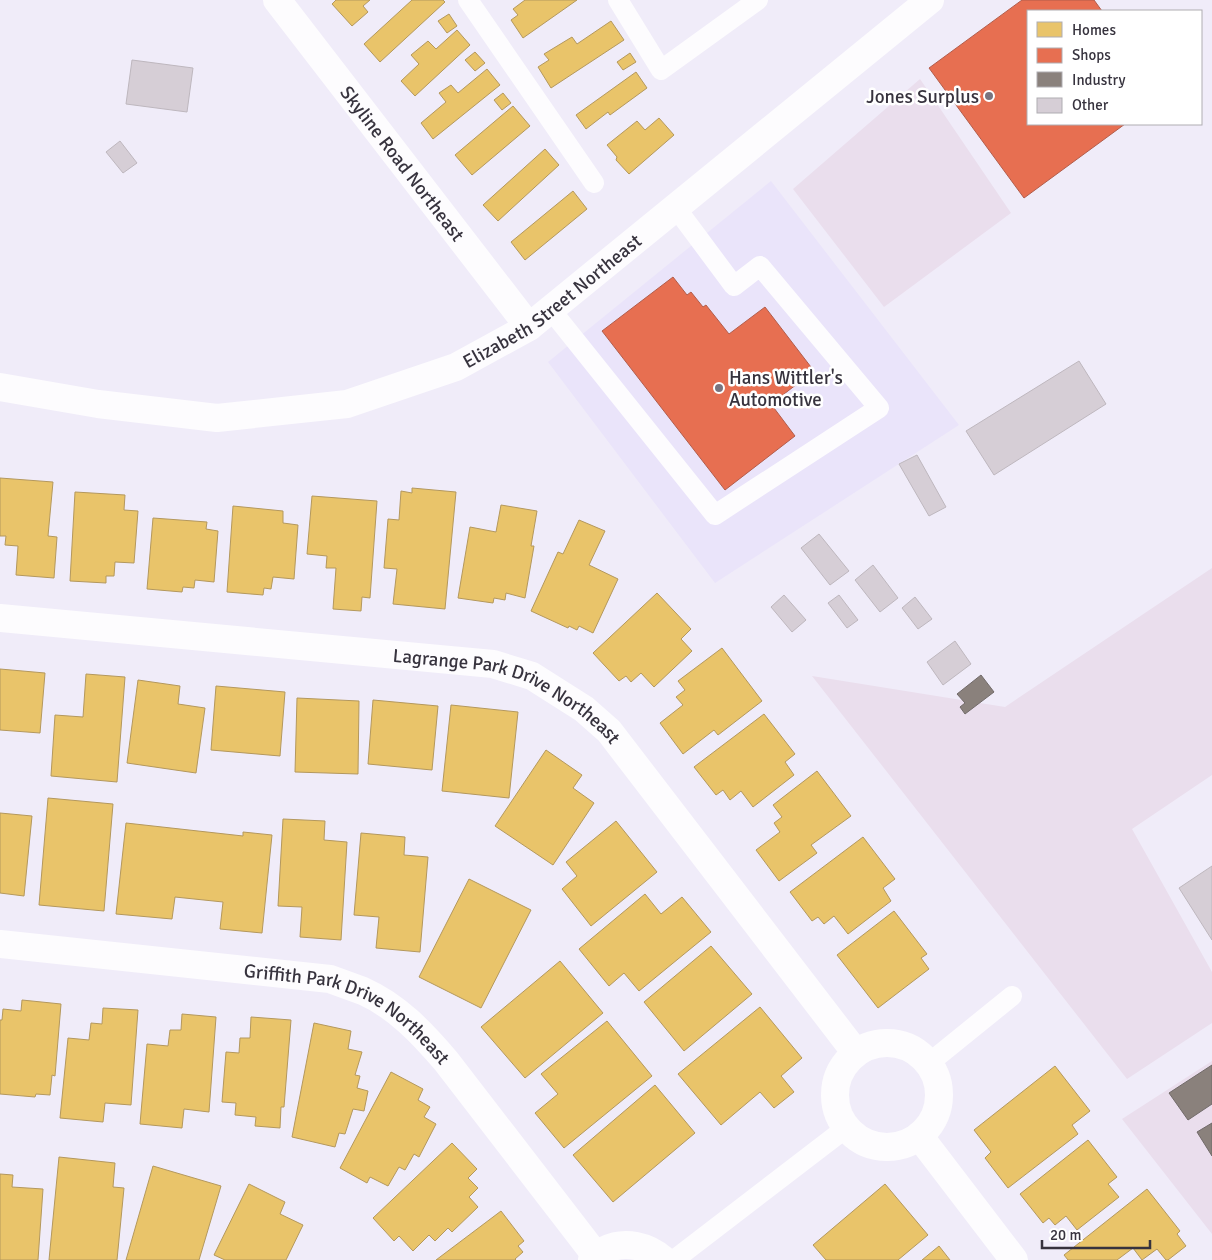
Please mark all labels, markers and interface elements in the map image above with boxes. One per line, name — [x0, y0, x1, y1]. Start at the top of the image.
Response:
legend — [1027, 10, 1202, 125]
text: Homes — [1072, 21, 1116, 39]
text: Shops — [1072, 46, 1111, 64]
text: Industry — [1072, 71, 1125, 89]
street label: Skyline Road Northeast — [334, 81, 470, 247]
place label: Jones Surplus — [866, 85, 979, 109]
marker: Jones Surplus — [983, 90, 995, 102]
text: Other — [1072, 96, 1109, 114]
street label: Elizabeth Street Northeast — [459, 229, 647, 374]
place label: Hans Wittler's Automotive — [729, 366, 843, 412]
marker: Hans Wittler's Automotive — [713, 382, 725, 394]
street label: Lagrange Park Drive Northeast — [392, 644, 626, 749]
street label: Griffith Park Drive Northeast — [243, 959, 455, 1070]
scale bar — [1042, 1218, 1150, 1250]
text: 20 m — [1050, 1226, 1081, 1244]

